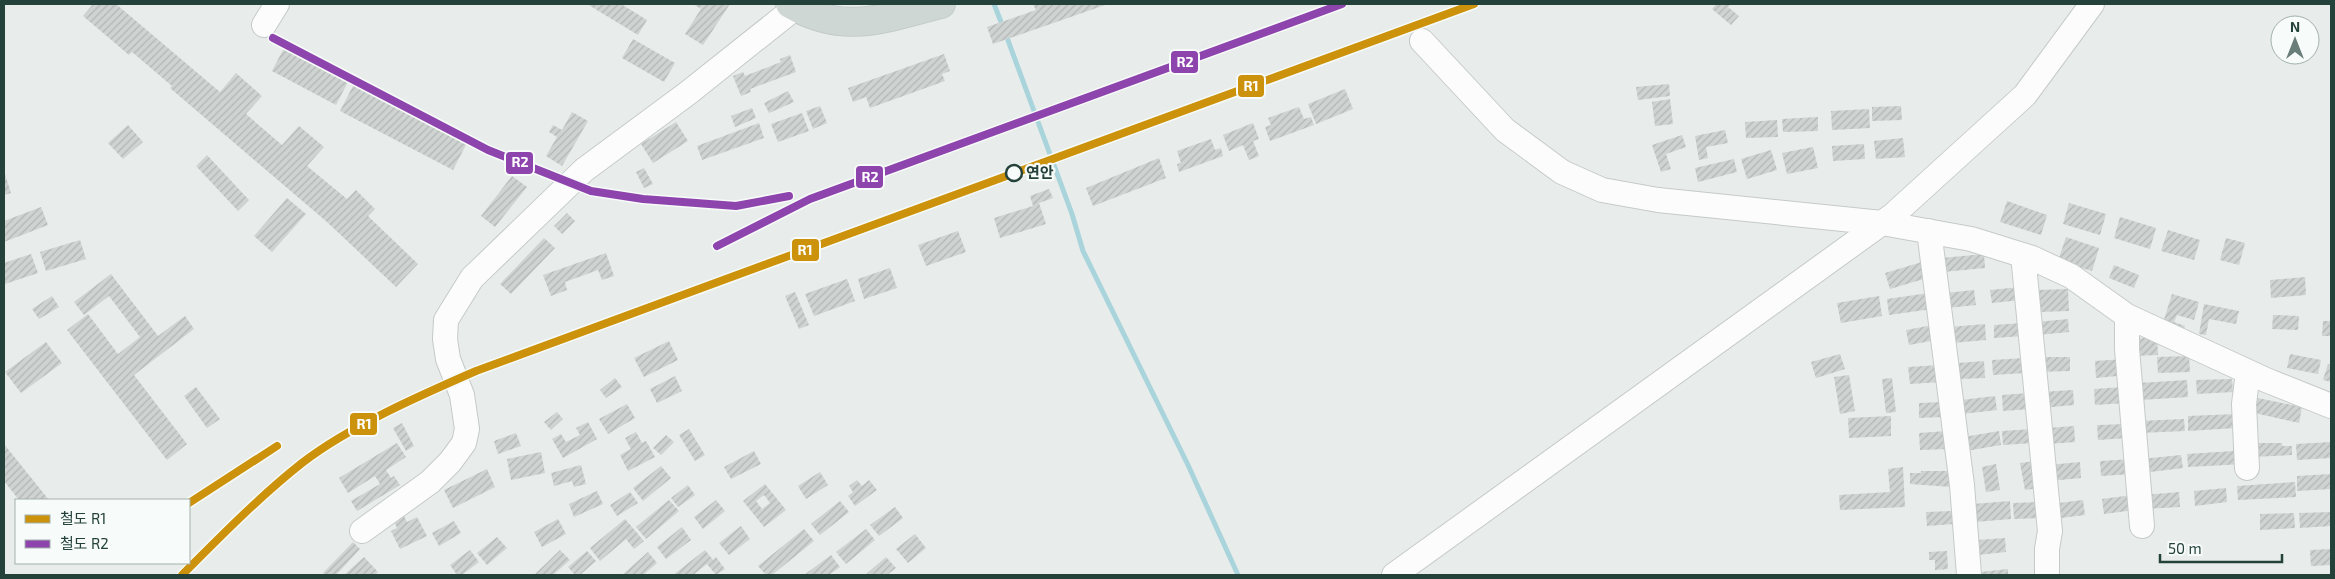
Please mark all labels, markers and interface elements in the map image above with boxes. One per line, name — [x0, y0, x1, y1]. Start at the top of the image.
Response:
north arrow — [2270, 15, 2320, 65]
text: N — [2290, 18, 2300, 35]
line badge: R2 — [1170, 50, 1199, 74]
text: R2 — [1176, 53, 1194, 70]
line badge: R1 — [1237, 74, 1265, 98]
text: R1 — [1243, 77, 1259, 94]
line badge: R2 — [505, 151, 534, 175]
text: R2 — [511, 153, 529, 170]
place label: 연안 — [1026, 163, 1054, 181]
marker: 연안 — [1005, 164, 1023, 182]
line badge: R2 — [855, 165, 884, 189]
text: R2 — [861, 168, 879, 185]
line badge: R1 — [791, 238, 820, 262]
text: R1 — [797, 241, 813, 258]
line badge: R1 — [349, 412, 378, 436]
text: R1 — [356, 415, 372, 432]
legend — [15, 499, 190, 564]
text: 철도 R1 — [60, 509, 106, 527]
scale bar — [2160, 532, 2282, 564]
text: 철도 R2 — [60, 534, 109, 552]
text: 50 m — [2168, 539, 2202, 557]

